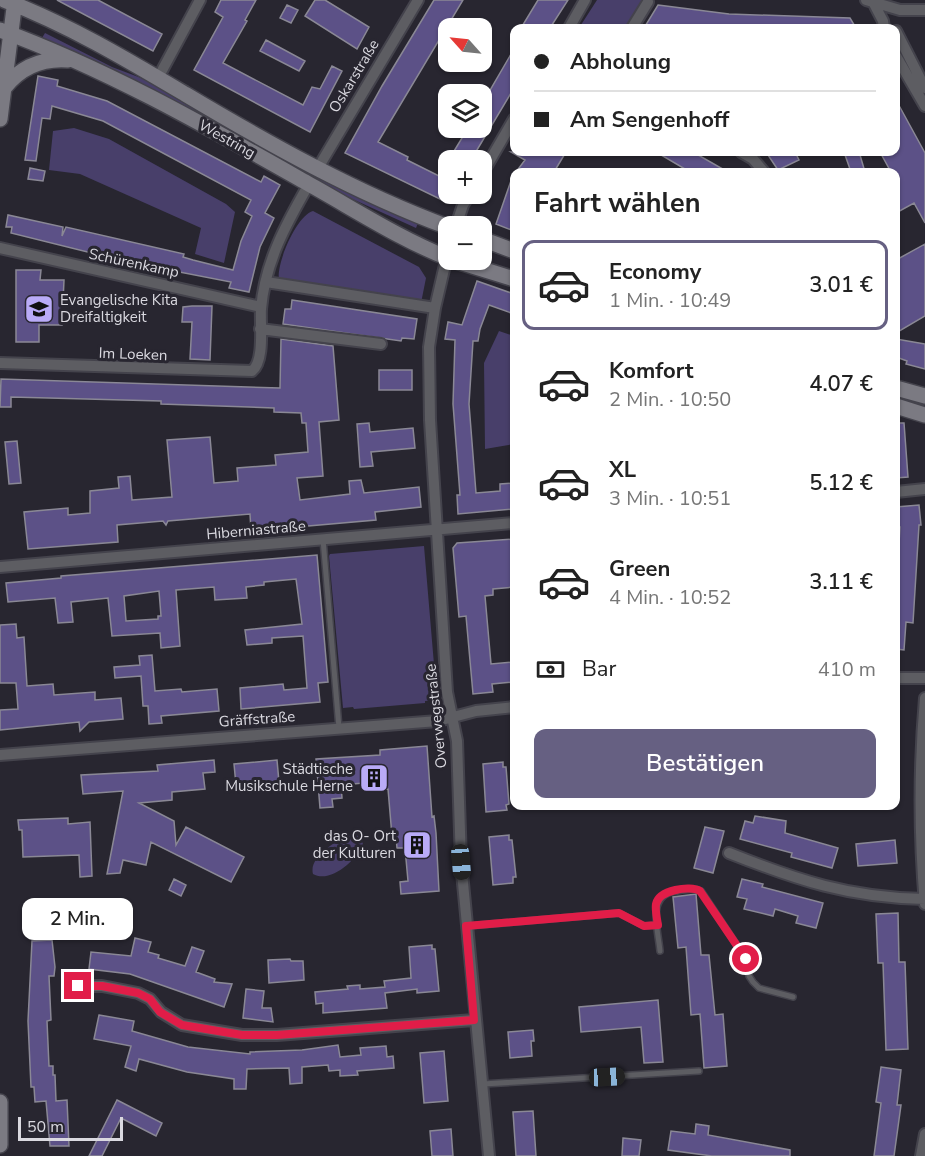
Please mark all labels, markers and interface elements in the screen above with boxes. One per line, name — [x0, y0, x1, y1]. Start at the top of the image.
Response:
north arrow — [438, 18, 492, 72]
map controls — [438, 18, 492, 270]
street label: Oskarstraße — [324, 36, 384, 116]
text: Abholung — [570, 47, 671, 77]
button: layers — [438, 84, 492, 138]
text: Am Sengenhoff — [570, 105, 729, 135]
street label: Westring — [195, 115, 259, 163]
button: + — [438, 150, 492, 204]
text: Fahrt wählen — [534, 185, 700, 222]
button: − — [438, 216, 492, 270]
street label: Schürenkamp — [87, 244, 181, 282]
text: Economy — [609, 257, 701, 287]
icon: car — [537, 258, 591, 312]
text: 3.01 € — [809, 270, 873, 300]
text: 1 Min. · 10:49 — [609, 287, 731, 314]
place label: Evangelische Kita Dreifaltigkeit — [60, 290, 178, 327]
school or university icon: Evangelische Kita Dreifaltigkeit — [23, 293, 55, 325]
street label: Im Loeken — [98, 343, 168, 365]
text: Komfort — [609, 356, 693, 386]
icon: car — [537, 357, 591, 411]
text: 4.07 € — [809, 369, 873, 399]
text: 2 Min. · 10:50 — [609, 386, 731, 413]
text: XL — [609, 455, 636, 485]
icon: car — [537, 456, 591, 510]
text: 5.12 € — [809, 468, 873, 498]
text: 3 Min. · 10:51 — [609, 485, 731, 512]
street label: Hiberniastraße — [205, 516, 307, 544]
text: Green — [609, 554, 670, 584]
icon: car — [537, 555, 591, 609]
text: 3.11 € — [809, 567, 873, 597]
text: 4 Min. · 10:52 — [609, 584, 731, 611]
icon: cash — [534, 653, 567, 686]
text: Bar — [582, 654, 616, 684]
text: 410 m — [818, 656, 876, 683]
street label: Overwegstraße — [421, 663, 451, 769]
street label: Gräffstraße — [218, 706, 296, 732]
button: Bestätigen — [534, 729, 876, 798]
place label: Städtische Musikschule Herne — [225, 759, 353, 796]
building icon: Städtische Musikschule Herne — [358, 762, 390, 794]
place label: das O- Ort der Kulturen — [313, 826, 397, 863]
building icon: das O- Ort der Kulturen — [401, 829, 433, 861]
car — [450, 843, 472, 881]
callout: 2 Min. — [22, 899, 134, 941]
text: 2 Min. — [50, 905, 105, 932]
route start — [732, 945, 759, 972]
route end — [64, 972, 91, 999]
car — [589, 1067, 625, 1087]
scale bar — [18, 1114, 123, 1142]
text: 50 m — [27, 1116, 64, 1138]

